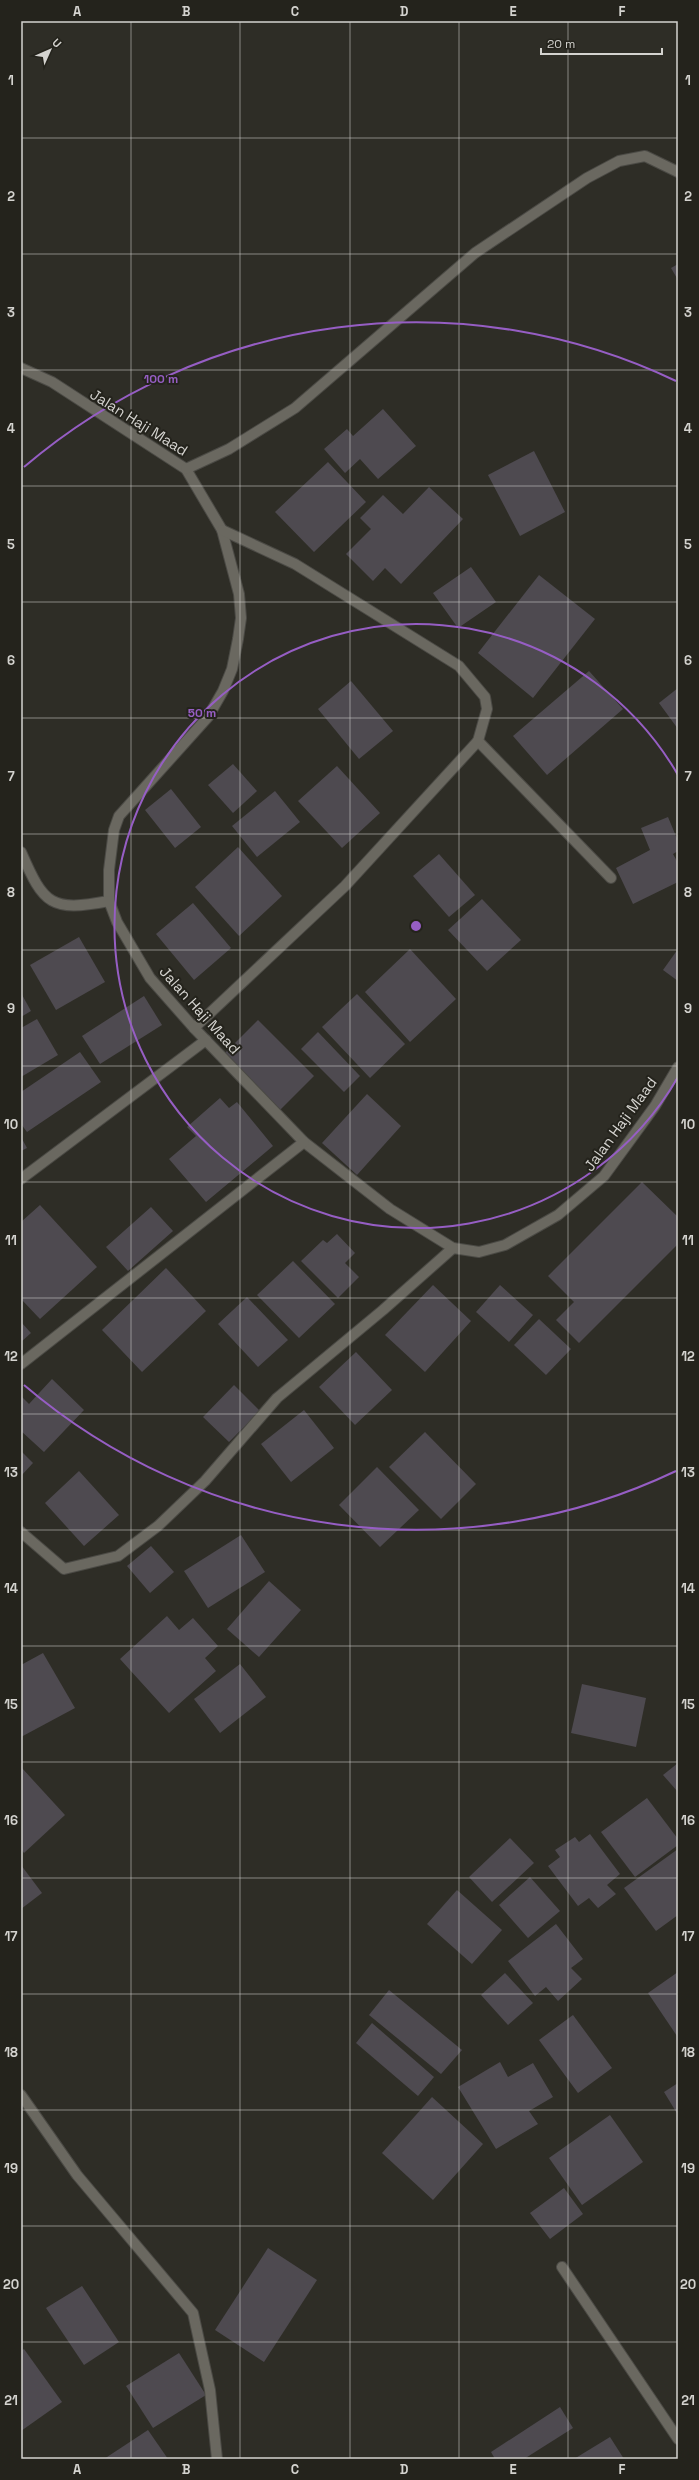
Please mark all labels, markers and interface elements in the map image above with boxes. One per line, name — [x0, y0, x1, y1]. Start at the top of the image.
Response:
text: A — [73, 3, 82, 20]
text: B — [182, 3, 191, 20]
text: C — [291, 3, 299, 20]
text: D — [400, 3, 409, 20]
text: E — [509, 3, 517, 20]
text: F — [619, 3, 626, 20]
north arrow — [30, 30, 70, 70]
scale bar — [541, 30, 662, 56]
text: U — [50, 35, 65, 50]
text: 20 m — [547, 36, 575, 52]
text: 1 — [8, 72, 14, 89]
text: 1 — [685, 72, 691, 89]
text: 2 — [7, 188, 15, 205]
text: 2 — [684, 188, 692, 205]
text: 3 — [7, 304, 15, 321]
text: 3 — [684, 304, 692, 321]
text: 100 m — [144, 371, 178, 387]
street label: Jalan Haji Maad — [87, 384, 191, 460]
text: 4 — [7, 420, 15, 437]
text: 4 — [684, 420, 692, 437]
text: 5 — [7, 536, 15, 553]
text: 5 — [684, 536, 692, 553]
text: 6 — [7, 652, 15, 669]
text: 6 — [684, 652, 692, 669]
text: 50 m — [188, 705, 216, 721]
text: 7 — [7, 768, 15, 785]
text: 7 — [684, 768, 692, 785]
text: 8 — [7, 884, 15, 901]
text: 8 — [684, 884, 692, 901]
centre of rings — [409, 919, 423, 933]
street label: Jalan Haji Maad — [156, 962, 244, 1058]
text: 9 — [7, 1000, 15, 1017]
text: 9 — [684, 1000, 692, 1017]
street label: Jalan Haji Maad — [579, 1073, 661, 1175]
text: 10 — [4, 1116, 18, 1133]
text: 10 — [681, 1116, 695, 1133]
text: 11 — [5, 1232, 17, 1249]
text: 11 — [682, 1232, 694, 1249]
text: 12 — [4, 1348, 18, 1365]
text: 12 — [681, 1348, 695, 1365]
text: 13 — [4, 1464, 18, 1481]
text: 13 — [681, 1464, 695, 1481]
text: 14 — [4, 1580, 18, 1597]
text: 14 — [681, 1580, 695, 1597]
text: 15 — [4, 1696, 18, 1713]
text: 15 — [681, 1696, 695, 1713]
text: 16 — [4, 1812, 18, 1829]
text: 16 — [681, 1812, 695, 1829]
text: 17 — [4, 1928, 18, 1945]
text: 17 — [681, 1928, 695, 1945]
text: 18 — [4, 2044, 18, 2061]
text: 18 — [681, 2044, 695, 2061]
text: 19 — [4, 2160, 18, 2177]
text: 19 — [681, 2160, 695, 2177]
text: 20 — [3, 2276, 19, 2293]
text: 20 — [680, 2276, 696, 2293]
text: 21 — [4, 2392, 18, 2409]
text: 21 — [681, 2392, 695, 2409]
text: A — [73, 2461, 82, 2478]
text: B — [182, 2461, 191, 2478]
text: C — [291, 2461, 299, 2478]
text: D — [400, 2461, 409, 2478]
text: E — [509, 2461, 517, 2478]
text: F — [619, 2461, 626, 2478]

